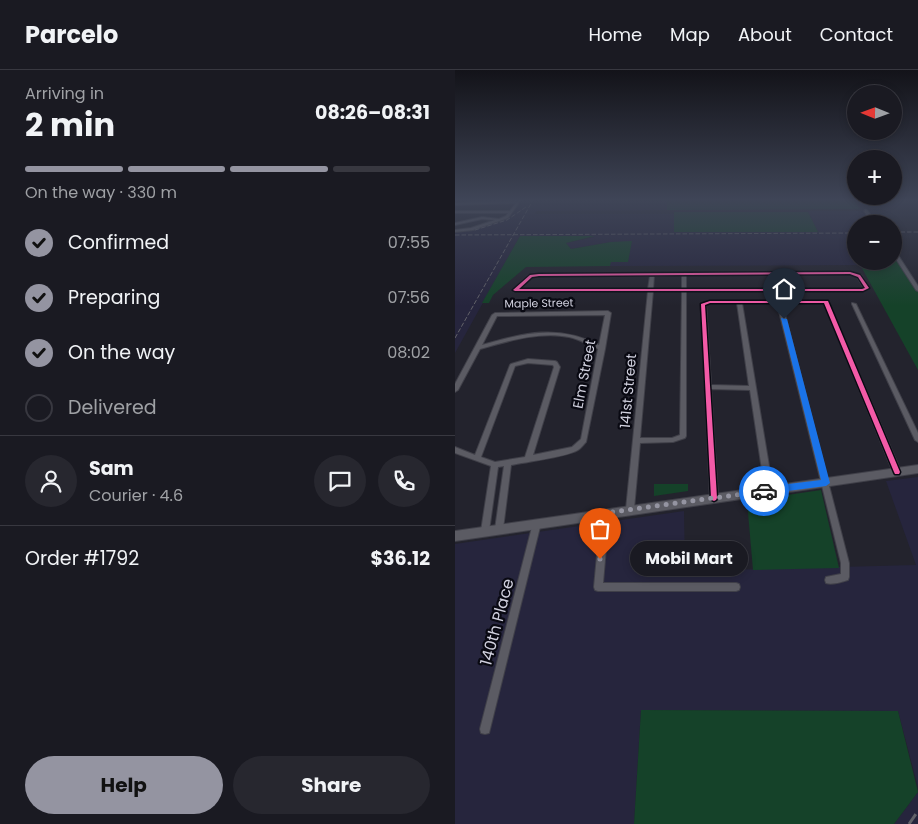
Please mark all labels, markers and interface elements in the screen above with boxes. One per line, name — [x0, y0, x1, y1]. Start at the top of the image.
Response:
text: Parcelo — [25, 18, 118, 51]
text: Home — [588, 22, 642, 47]
text: Map — [670, 22, 710, 47]
text: About — [738, 22, 792, 47]
text: Contact — [820, 22, 893, 47]
text: Arriving in — [25, 82, 104, 105]
north arrow — [847, 85, 903, 140]
map controls — [847, 85, 902, 270]
text: 08:26–08:31 — [315, 99, 430, 126]
text: 2 min — [25, 102, 115, 147]
button: + — [847, 150, 902, 205]
text: On the way · 330 m — [25, 181, 177, 204]
button: − — [847, 215, 902, 270]
icon: check — [25, 229, 53, 257]
text: Confirmed — [68, 229, 169, 256]
text: 07:55 — [388, 231, 430, 254]
pin — [763, 268, 805, 319]
icon: home — [770, 275, 798, 303]
icon: check — [25, 284, 53, 312]
text: Preparing — [68, 284, 160, 311]
text: 07:56 — [388, 286, 430, 309]
street label: Maple Street — [504, 294, 574, 312]
street label: Elm Street — [568, 338, 600, 410]
icon: check — [25, 339, 53, 367]
text: On the way — [68, 339, 175, 366]
text: 08:02 — [387, 341, 430, 364]
street label: 141st Street — [615, 353, 641, 429]
text: Delivered — [68, 394, 157, 421]
button: person — [25, 455, 77, 507]
text: Sam — [89, 455, 134, 482]
button: chat — [314, 455, 366, 507]
button: phone — [378, 455, 430, 507]
courier — [739, 466, 789, 516]
icon: car — [750, 477, 778, 505]
text: Courier · 4.6 — [89, 484, 183, 507]
pin — [579, 508, 621, 559]
icon: bag — [586, 515, 614, 543]
callout: Mobil Mart — [630, 542, 747, 576]
text: Order #1792 — [25, 545, 139, 572]
text: $36.12 — [371, 545, 430, 572]
text: Mobil Mart — [645, 547, 733, 570]
street label: 140th Place — [474, 576, 520, 668]
button: Help — [25, 756, 223, 814]
button: Share — [233, 756, 430, 814]

